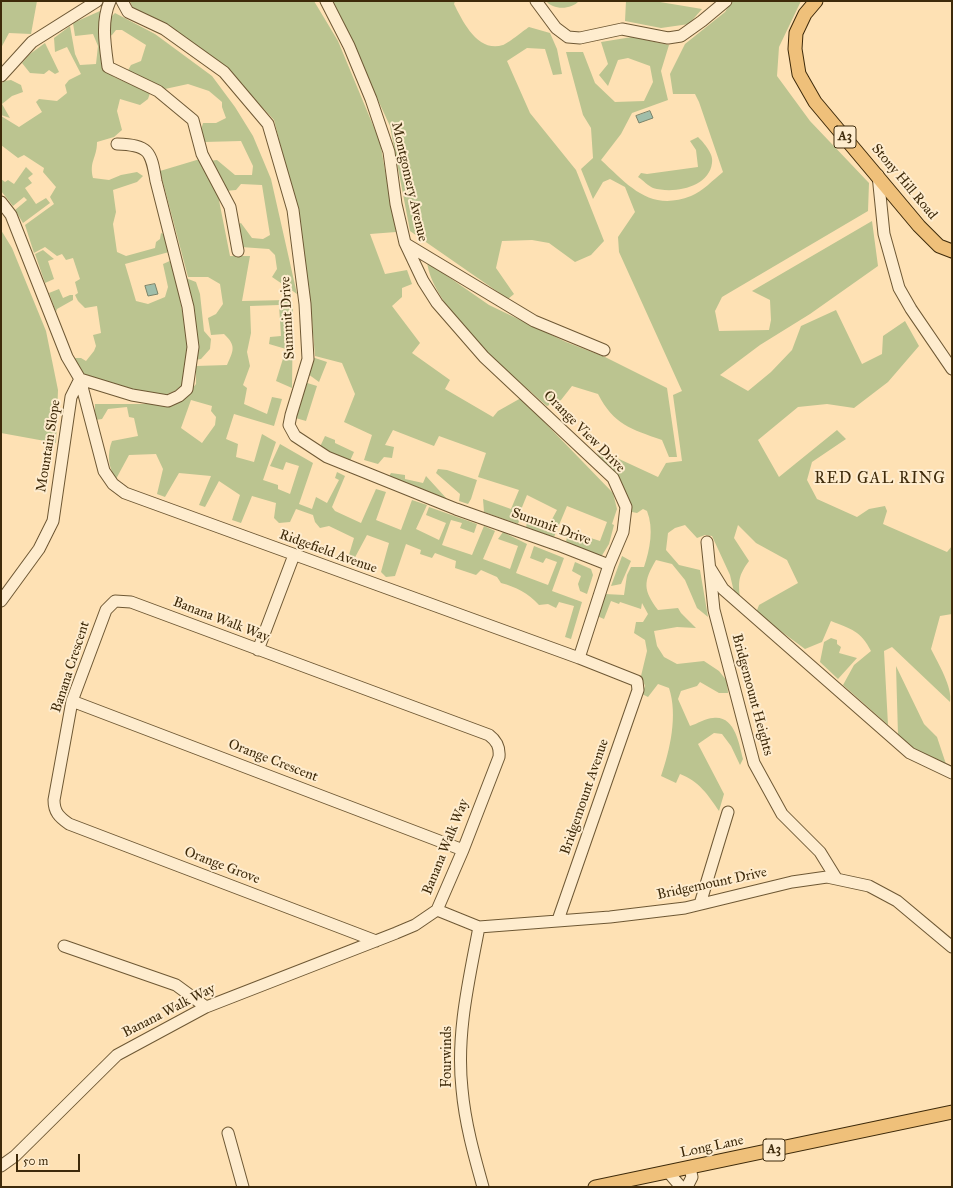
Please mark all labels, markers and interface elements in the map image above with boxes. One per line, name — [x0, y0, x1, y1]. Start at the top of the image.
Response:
street label: Montgomery Avenue — [387, 121, 431, 243]
road number: A3 — [834, 126, 856, 148]
street label: Stony Hill Road — [868, 141, 940, 223]
street label: Summit Drive — [277, 276, 299, 360]
street label: Orange View Drive — [540, 388, 628, 476]
street label: Mountain Slope — [33, 399, 65, 493]
district label: RED GAL RING — [814, 469, 946, 489]
street label: Summit Drive — [509, 505, 593, 549]
street label: Ridgefield Avenue — [277, 527, 379, 577]
street label: Banana Walk Way — [170, 594, 272, 646]
street label: Banana Crescent — [48, 619, 94, 715]
street label: Bridgemount Heights — [728, 632, 776, 758]
street label: Orange Crescent — [226, 736, 320, 786]
street label: Bridgemount Avenue — [557, 737, 613, 857]
street label: Banana Walk Way — [419, 797, 473, 897]
street label: Orange Grove — [182, 844, 262, 888]
street label: Bridgemount Drive — [656, 864, 768, 904]
street label: Banana Walk Way — [120, 980, 218, 1042]
street label: Fourwinds — [440, 1026, 456, 1088]
street label: Long Lane — [679, 1132, 745, 1162]
road number: A3 — [763, 1139, 785, 1161]
scale bar — [18, 1146, 82, 1172]
text: 50 m — [23, 1154, 48, 1168]

